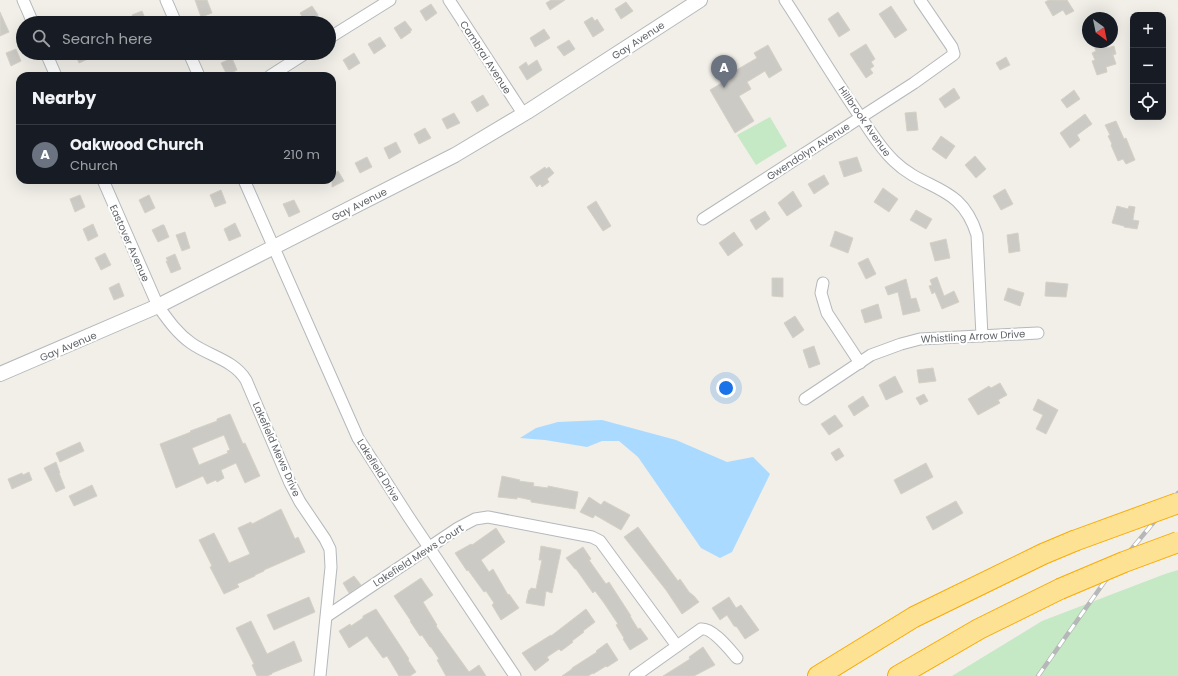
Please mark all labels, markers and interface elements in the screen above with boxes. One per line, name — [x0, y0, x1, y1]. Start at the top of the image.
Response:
north arrow — [1082, 12, 1118, 48]
map controls — [1130, 12, 1166, 120]
button: + — [1130, 12, 1166, 48]
search box — [16, 16, 336, 60]
street label: Cambrai Avenue — [456, 18, 515, 97]
street label: Gay Avenue — [609, 18, 668, 63]
icon: search — [30, 27, 52, 49]
text: Search here — [62, 28, 152, 49]
button: − — [1130, 48, 1166, 84]
pin: A — [711, 55, 737, 88]
street label: Hillbrook Avenue — [835, 83, 895, 160]
button: locate — [1130, 84, 1166, 120]
text: Nearby — [32, 86, 96, 110]
street label: Gwendolyn Avenue — [764, 119, 853, 184]
text: Oakwood Church — [70, 134, 204, 155]
text: A — [40, 145, 50, 164]
text: 210 m — [283, 145, 320, 164]
text: Church — [70, 156, 118, 175]
street label: Gay Avenue — [329, 184, 390, 225]
street label: Eastover Avenue — [106, 202, 153, 284]
street label: Whistling Arrow Drive — [920, 326, 1026, 347]
street label: Gay Avenue — [37, 328, 99, 365]
your location — [716, 378, 736, 398]
street label: Lakefield Mews Drive — [249, 399, 304, 499]
street label: Lakefield Drive — [353, 436, 404, 504]
street label: Lakefield Mews Court — [370, 520, 467, 590]

